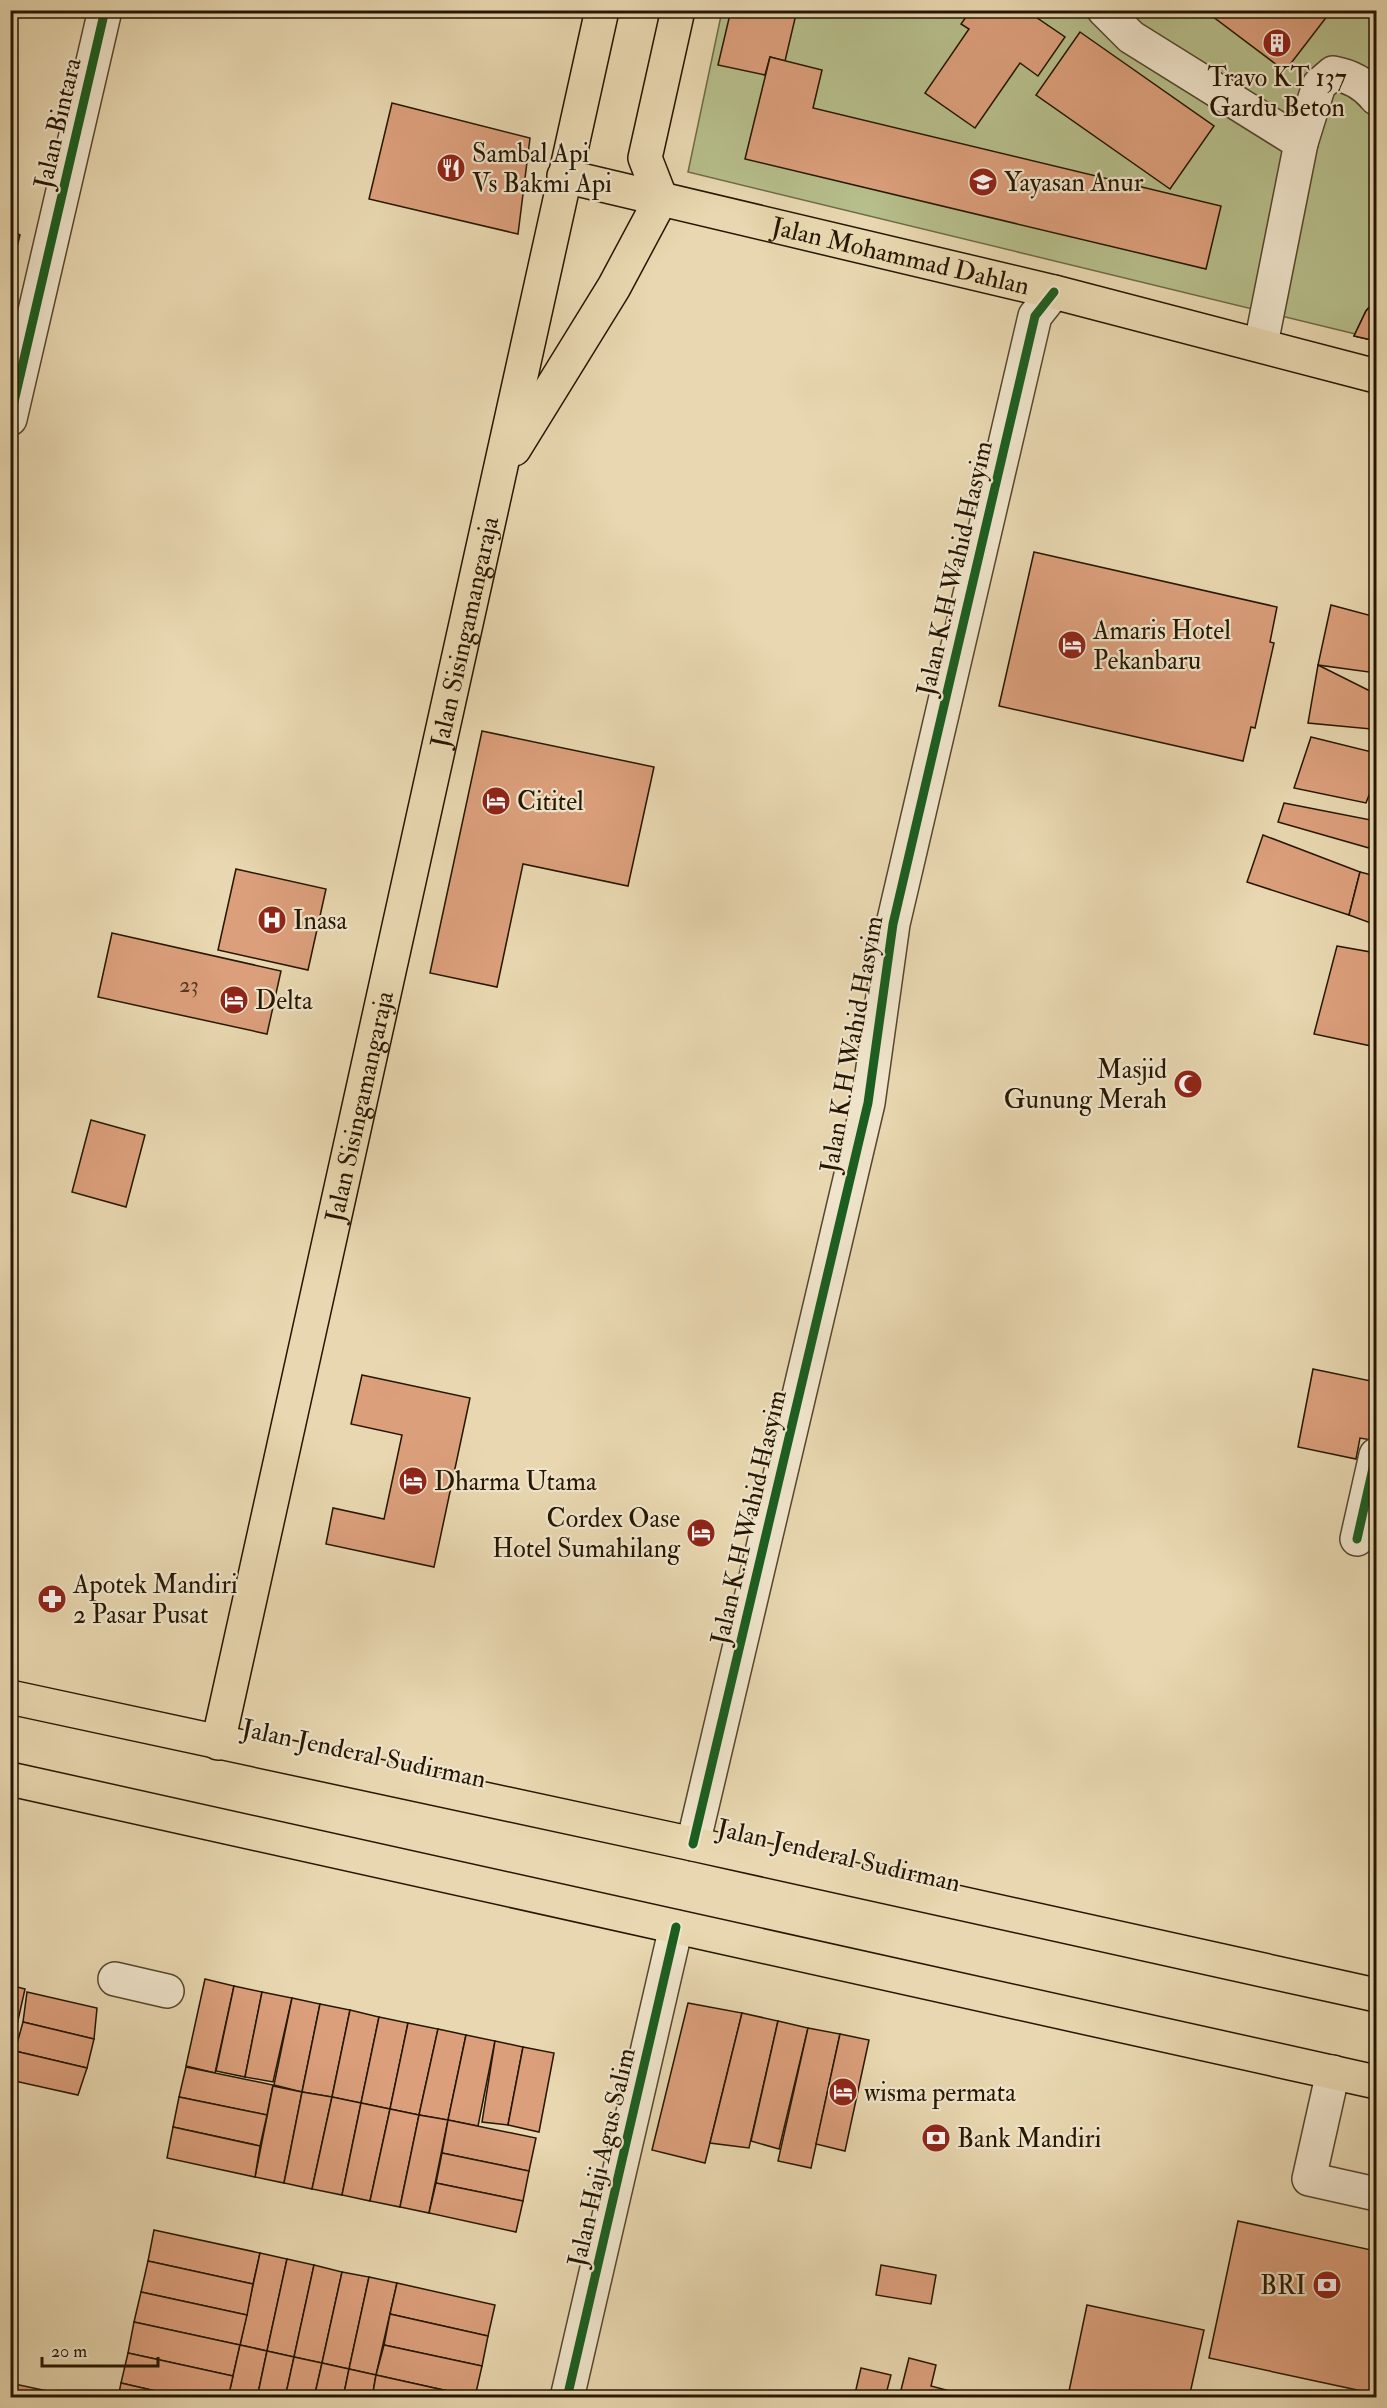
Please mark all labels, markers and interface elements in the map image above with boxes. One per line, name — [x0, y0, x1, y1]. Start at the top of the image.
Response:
building icon: Travo KT 137 Gardu Beton — [1261, 27, 1293, 59]
street label: Jalan Bintara — [27, 54, 89, 193]
place label: Travo KT 137 Gardu Beton — [1207, 62, 1347, 124]
place label: Sambal Api Vs Bakmi Api — [472, 138, 612, 201]
restaurant icon: Sambal Api Vs Bakmi Api — [435, 152, 467, 184]
school or university icon: Yayasan Anur — [967, 166, 999, 198]
place label: Yayasan Anur — [1004, 167, 1144, 199]
street label: Jalan Mohammad Dahlan — [767, 210, 1033, 303]
street label: Jalan K.H Wahid Hasyim — [910, 438, 1000, 700]
street label: Jalan Sisingamangaraja — [424, 513, 506, 752]
place label: Amaris Hotel Pekanbaru — [1092, 615, 1231, 677]
hotel icon: Amaris Hotel Pekanbaru — [1056, 629, 1088, 661]
hotel icon: Cititel — [480, 785, 512, 817]
place label: Cititel — [517, 786, 584, 818]
hospital icon: Inasa — [256, 904, 288, 936]
place label: Inasa — [293, 905, 348, 937]
street label: Jalan K.H Wahid Hasyim — [813, 913, 890, 1176]
house number: 23 — [179, 971, 199, 999]
hotel icon: Delta — [218, 984, 250, 1016]
place label: Delta — [255, 985, 313, 1017]
street label: Jalan Sisingamangaraja — [319, 988, 401, 1226]
place label: Masjid Gunung Merah — [1004, 1054, 1167, 1116]
mosque icon: Masjid Gunung Merah — [1172, 1068, 1204, 1100]
street label: Jalan K.H Wahid Hasyim — [704, 1387, 794, 1649]
hotel icon: Dharma Utama — [397, 1465, 429, 1497]
place label: Dharma Utama — [434, 1466, 597, 1498]
place label: Cordex Oase Hotel Sumahilang — [492, 1503, 681, 1565]
hotel icon: Cordex Oase Hotel Sumahilang — [685, 1517, 717, 1549]
place label: Apotek Mandiri 2 Pasar Pusat — [72, 1569, 238, 1631]
pharmacy icon: Apotek Mandiri 2 Pasar Pusat — [36, 1583, 68, 1615]
street label: Jalan Jenderal Sudirman — [238, 1712, 489, 1795]
street label: Jalan Jenderal Sudirman — [713, 1812, 964, 1900]
street label: Jalan Haji Agus Salim — [561, 2045, 643, 2271]
hotel icon: wisma permata — [827, 2076, 859, 2108]
place label: wisma permata — [864, 2077, 1016, 2110]
bank icon: Bank Mandiri — [920, 2122, 952, 2154]
place label: Bank Mandiri — [957, 2123, 1101, 2155]
bank icon: BRI — [1311, 2269, 1343, 2301]
place label: BRI — [1260, 2270, 1306, 2302]
scale bar — [42, 2330, 158, 2368]
text: 20 m — [51, 2340, 87, 2363]

